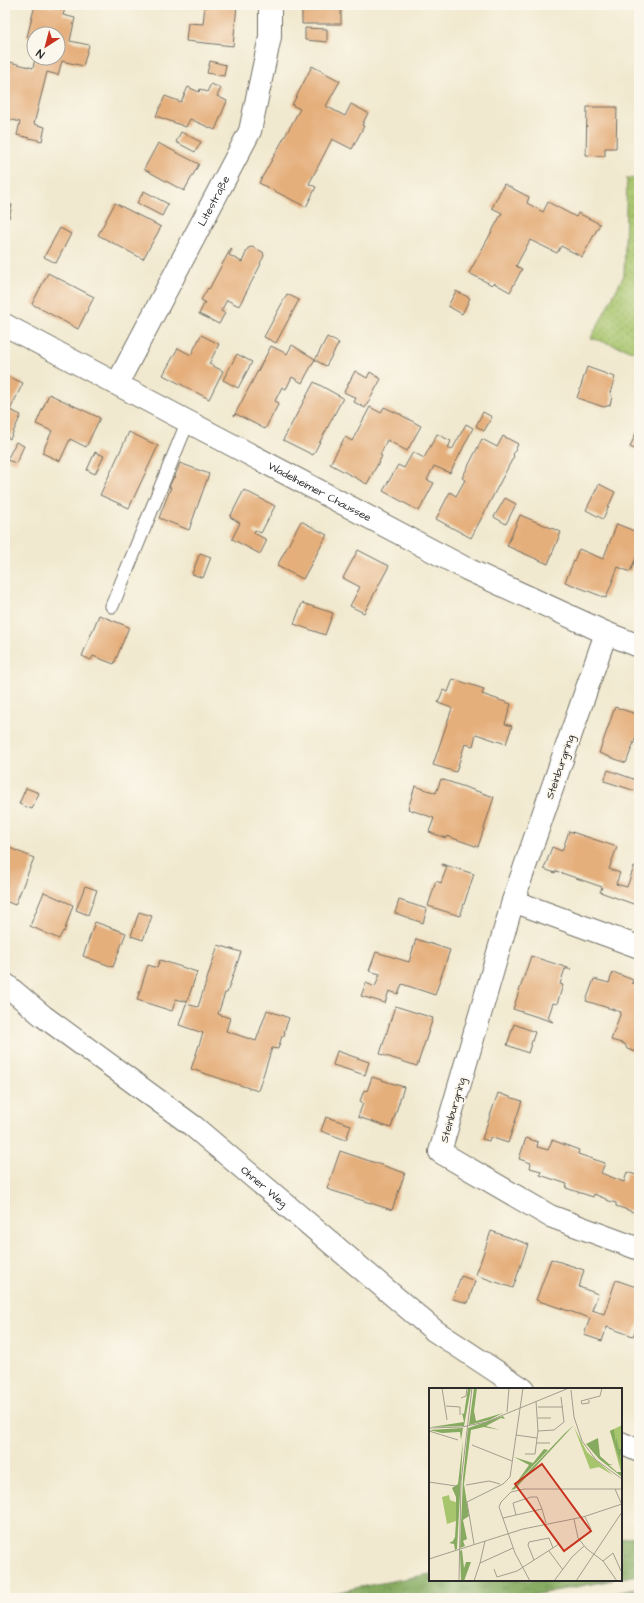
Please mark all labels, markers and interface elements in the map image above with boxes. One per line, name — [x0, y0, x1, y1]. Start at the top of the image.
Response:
north arrow — [26, 26, 66, 66]
text: N — [33, 46, 48, 62]
street label: Litestraße — [194, 173, 233, 229]
street label: Wadelheimer Chaussee — [266, 458, 374, 525]
street label: Steinburgring — [542, 733, 579, 801]
street label: Steinburgring — [437, 1075, 471, 1145]
street label: Ohner Weg — [238, 1162, 291, 1211]
inset map — [429, 1388, 622, 1581]

